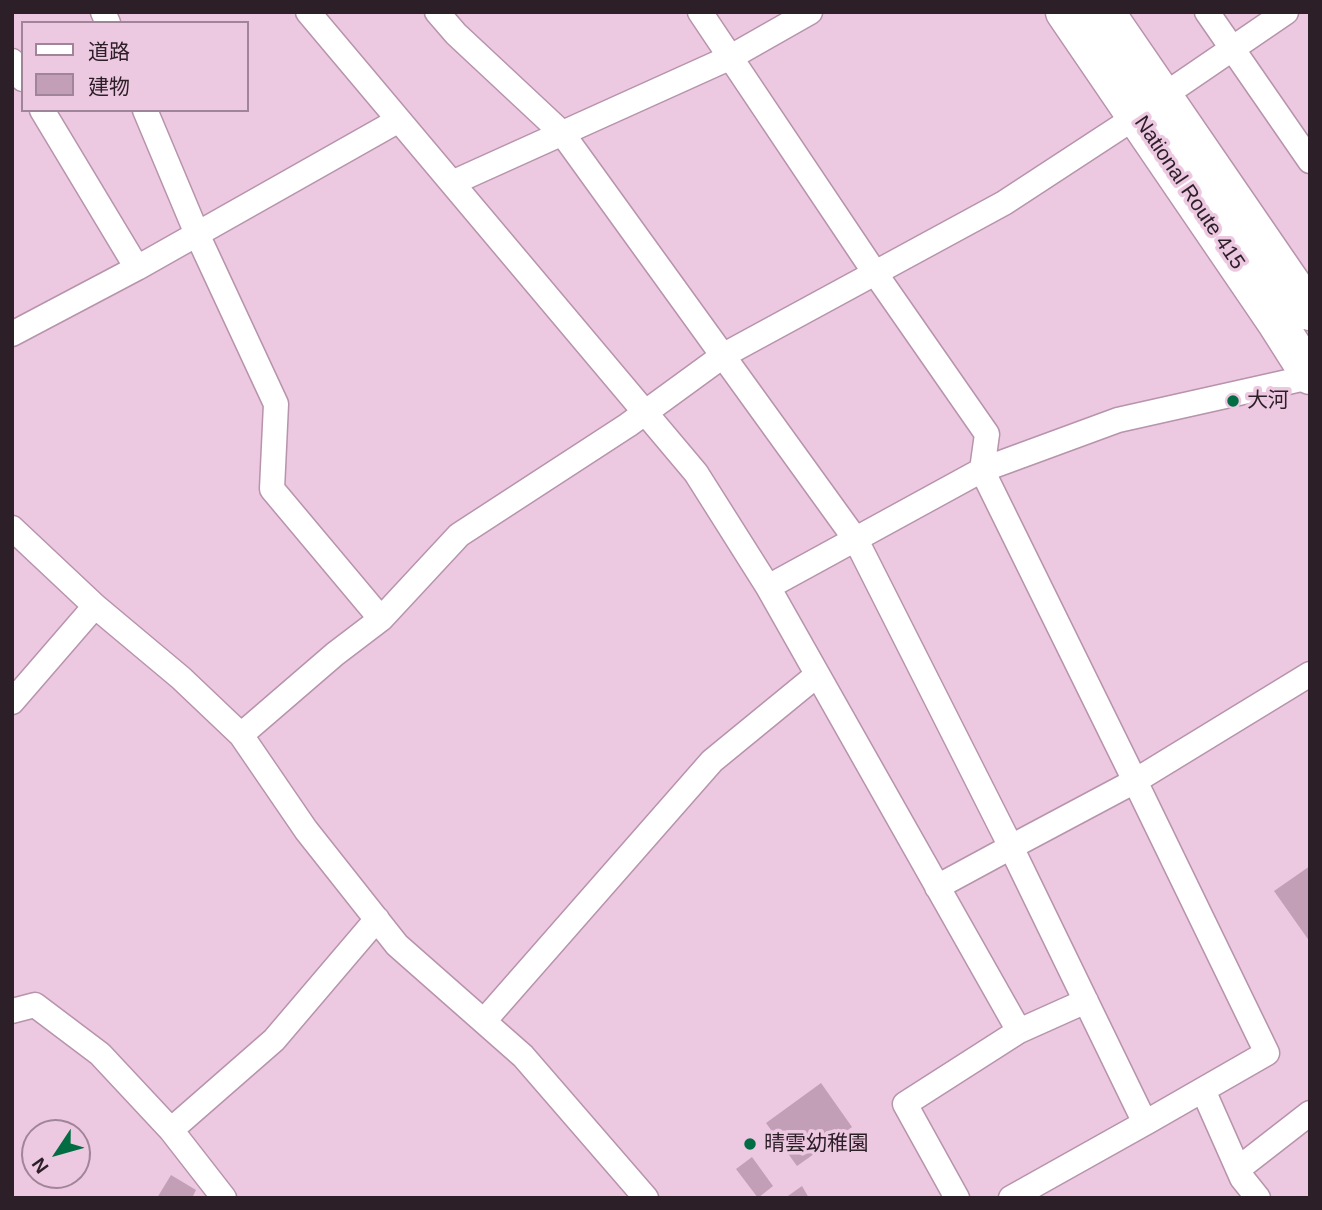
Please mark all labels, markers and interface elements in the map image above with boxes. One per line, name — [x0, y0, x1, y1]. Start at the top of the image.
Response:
legend — [21, 21, 248, 112]
text: 道路 — [88, 40, 130, 63]
text: 建物 — [88, 75, 130, 98]
street label: National Route 415 — [1128, 111, 1250, 275]
place label: 大河 — [1247, 388, 1289, 414]
marker: 大河 — [1225, 393, 1241, 409]
north arrow — [21, 1119, 91, 1189]
place label: 晴雲幼稚園 — [764, 1131, 869, 1157]
marker: 晴雲幼稚園 — [742, 1136, 758, 1152]
text: N — [28, 1154, 53, 1177]

